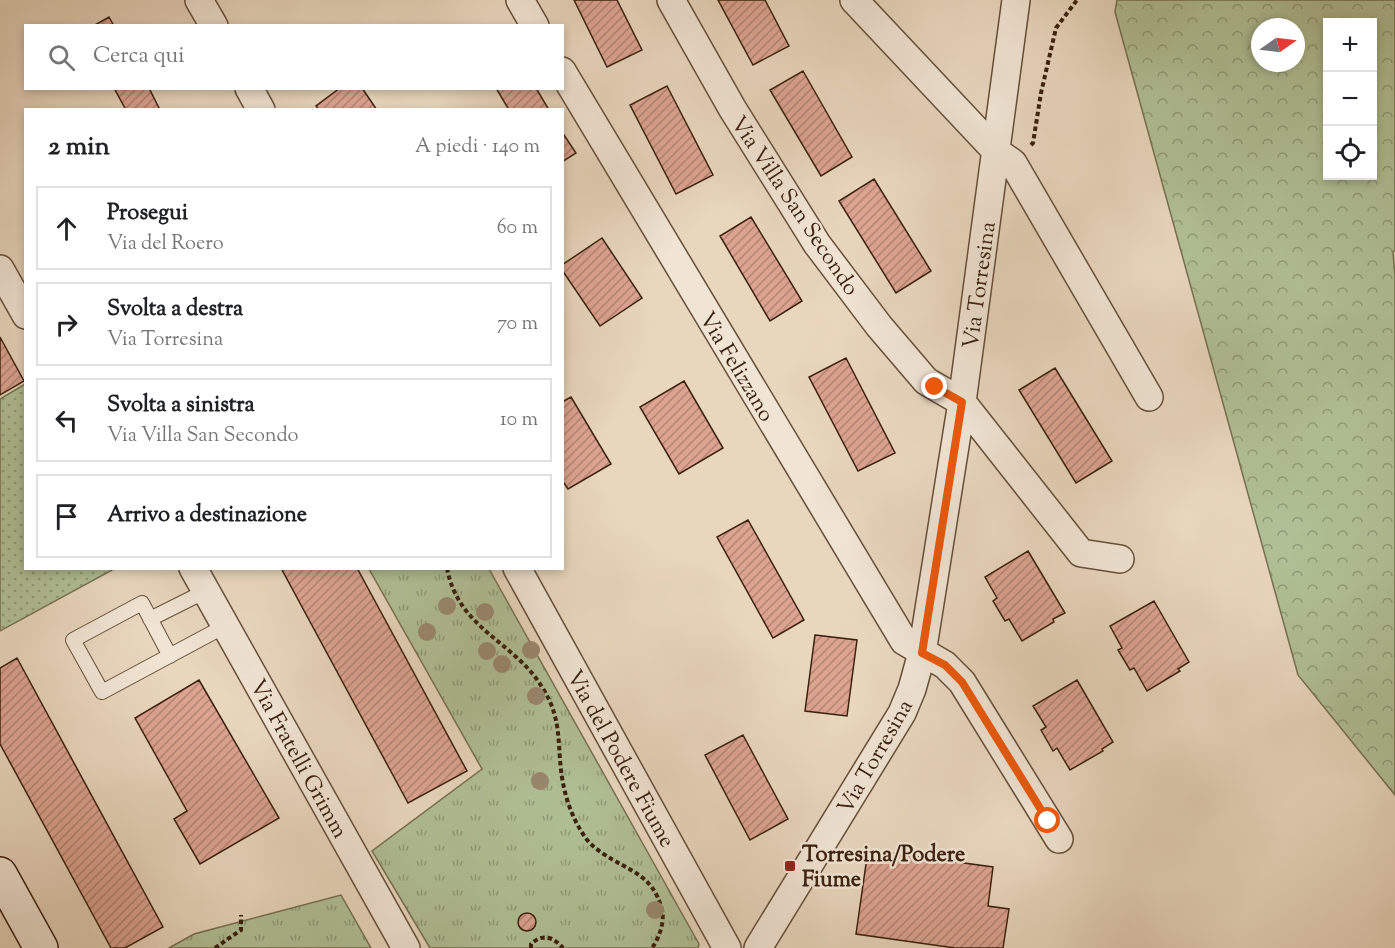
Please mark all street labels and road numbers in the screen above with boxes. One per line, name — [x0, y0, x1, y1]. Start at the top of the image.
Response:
street label: Via Villa San Secondo — [721, 110, 866, 303]
street label: Via Torresina — [956, 220, 1006, 351]
street label: Via Felizzano — [690, 306, 781, 429]
street label: Via del Podere Fiume — [557, 665, 682, 854]
street label: Via Fratelli Grimm — [240, 674, 354, 845]
street label: Via Torresina — [831, 694, 922, 821]

